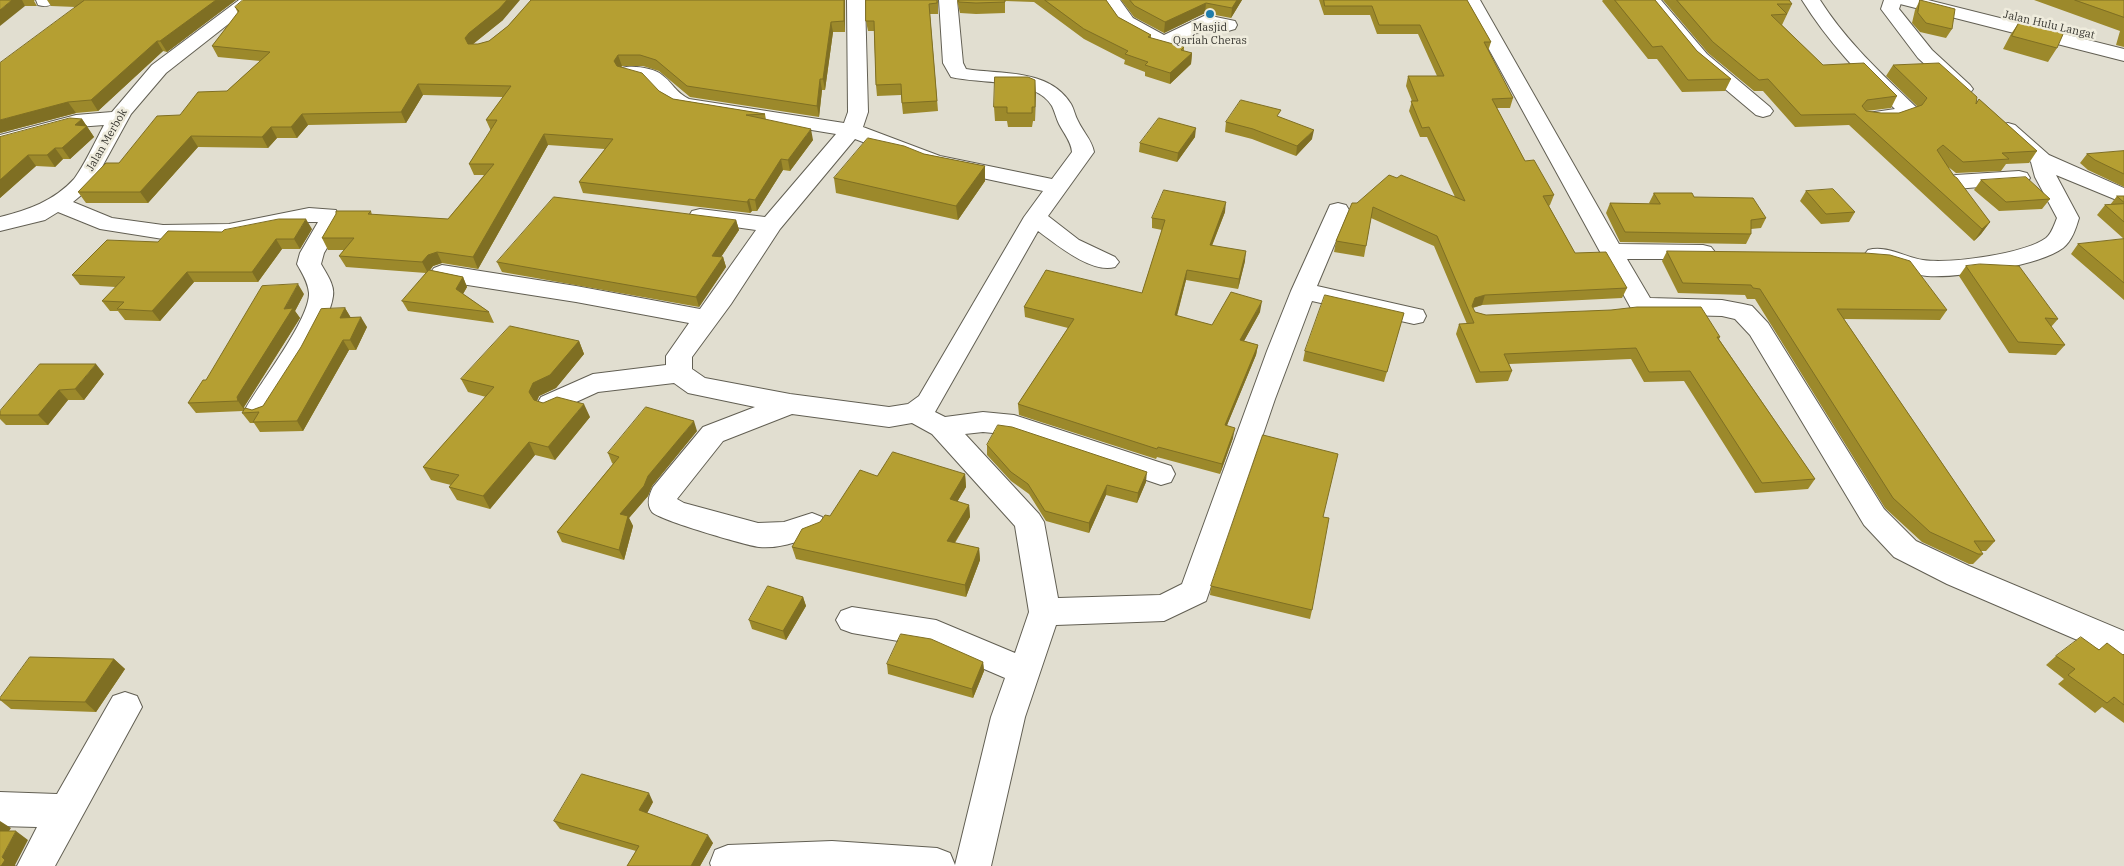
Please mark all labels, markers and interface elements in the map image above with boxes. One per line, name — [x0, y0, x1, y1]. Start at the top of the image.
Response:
marker: Masjid Qariah Cheras — [1204, 8, 1216, 20]
street label: Jalan Hulu Langat — [2002, 8, 2096, 42]
place label: Masjid Qariah Cheras — [1173, 21, 1247, 47]
street label: Jalan Merbok — [84, 107, 130, 173]

